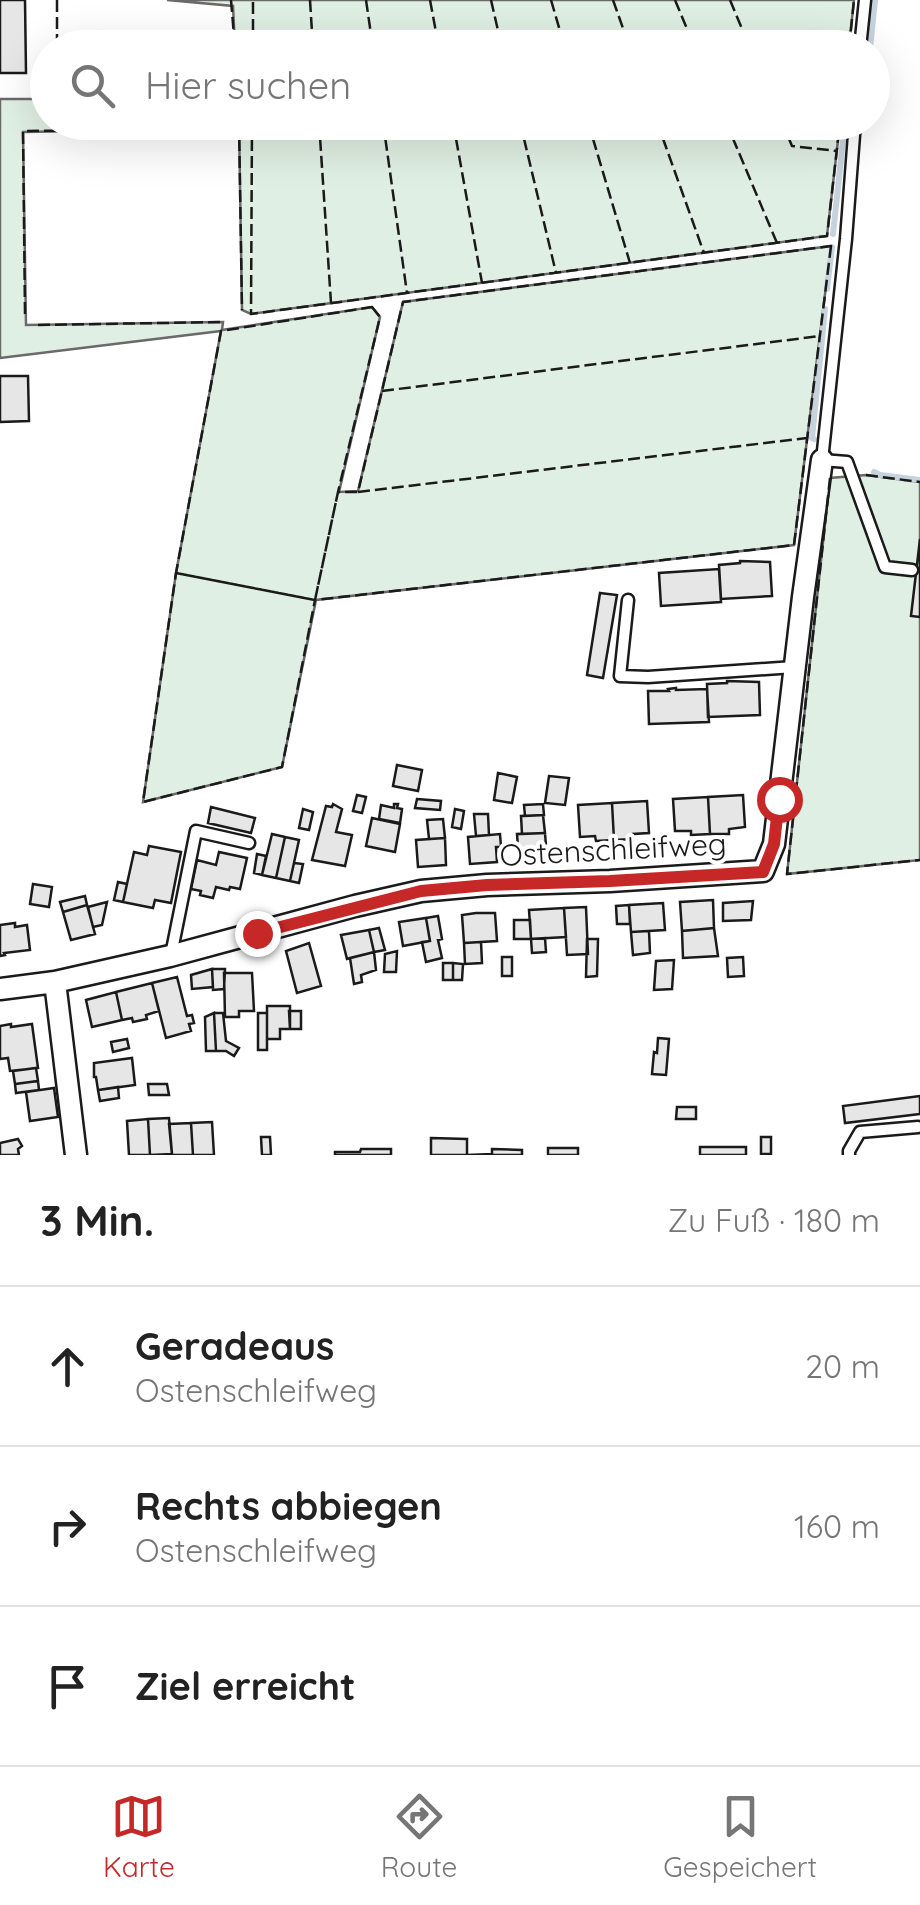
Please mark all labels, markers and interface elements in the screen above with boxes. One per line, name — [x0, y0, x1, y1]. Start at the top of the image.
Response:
search box — [30, 30, 890, 140]
icon: search — [65, 58, 120, 113]
text: Hier suchen — [145, 61, 351, 109]
route start — [757, 777, 803, 823]
street label: Ostenschleifweg — [499, 824, 727, 874]
route end — [235, 911, 281, 957]
text: 3 Min. — [40, 1194, 154, 1247]
text: Zu Fuß · 180 m — [668, 1200, 880, 1240]
text: Geradeaus — [135, 1322, 334, 1370]
icon: ahead — [40, 1339, 95, 1394]
text: 20 m — [805, 1346, 880, 1386]
text: Ostenschleifweg — [135, 1370, 377, 1410]
text: Rechts abbiegen — [135, 1482, 442, 1530]
icon: right — [40, 1499, 95, 1554]
text: 160 m — [794, 1506, 880, 1546]
text: Ostenschleifweg — [135, 1530, 377, 1570]
icon: arrive — [40, 1659, 95, 1714]
text: Ziel erreicht — [135, 1662, 355, 1710]
tab: Karte — [103, 1789, 175, 1884]
tab: Route — [381, 1789, 457, 1884]
tab: Gespeichert — [663, 1789, 817, 1884]

